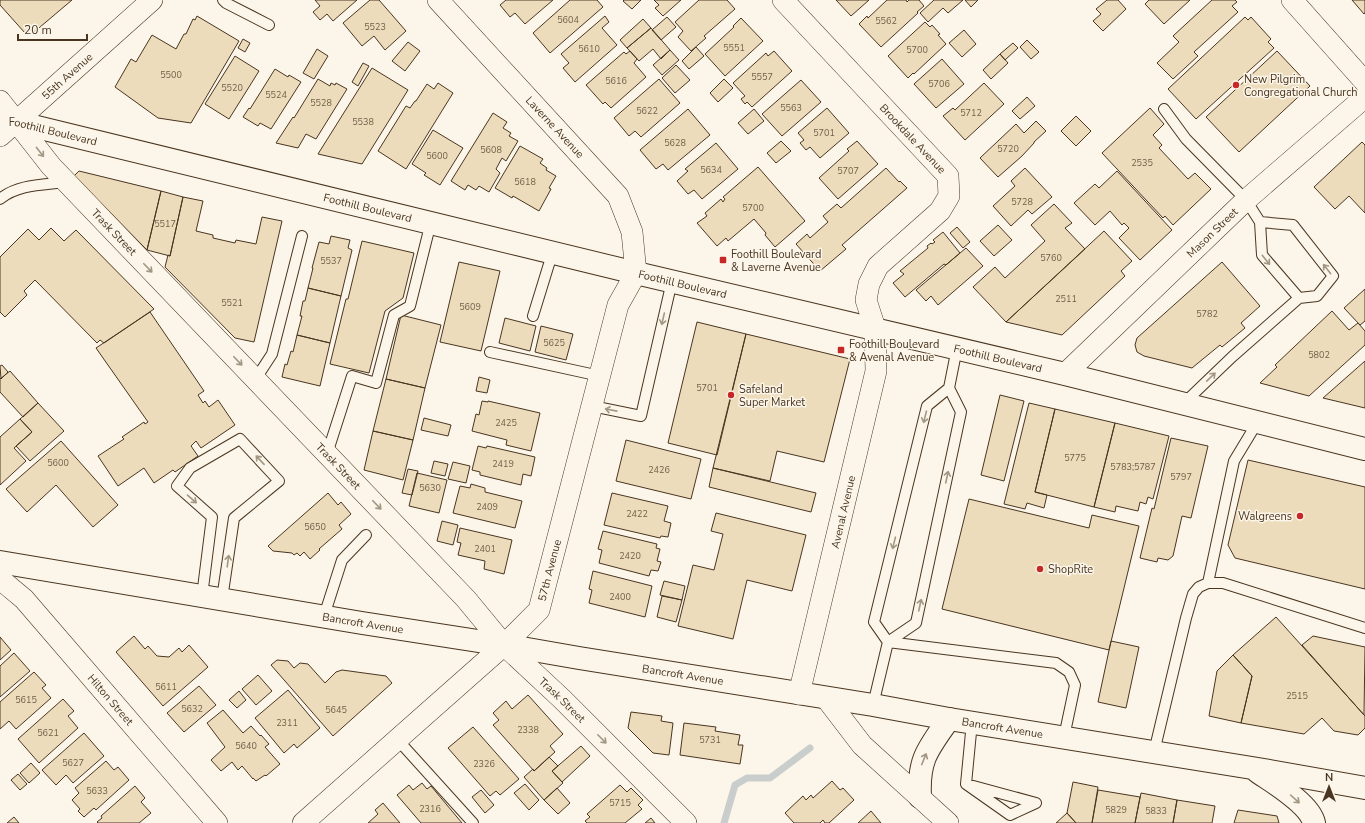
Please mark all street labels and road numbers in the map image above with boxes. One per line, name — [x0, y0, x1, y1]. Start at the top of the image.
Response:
street label: 55th Avenue — [39, 49, 96, 103]
street label: Laverne Avenue — [522, 93, 587, 162]
street label: Brookdale Avenue — [876, 101, 949, 177]
street label: Foothill Boulevard — [9, 115, 99, 149]
street label: Foothill Boulevard — [322, 190, 413, 226]
street label: Mason Street — [1183, 205, 1241, 261]
street label: Trask Street — [88, 206, 140, 259]
street label: Foothill Boulevard — [637, 267, 728, 302]
street label: Foothill Boulevard — [952, 341, 1044, 376]
street label: Trask Street — [312, 440, 364, 493]
street label: Avenal Avenue — [828, 474, 859, 550]
street label: 57th Avenue — [535, 538, 565, 603]
street label: Bancroft Avenue — [321, 609, 405, 637]
street label: Bancroft Avenue — [641, 661, 725, 689]
street label: Hilton Street — [84, 671, 137, 729]
street label: Trask Street — [535, 674, 588, 726]
street label: Bancroft Avenue — [961, 714, 1044, 742]

